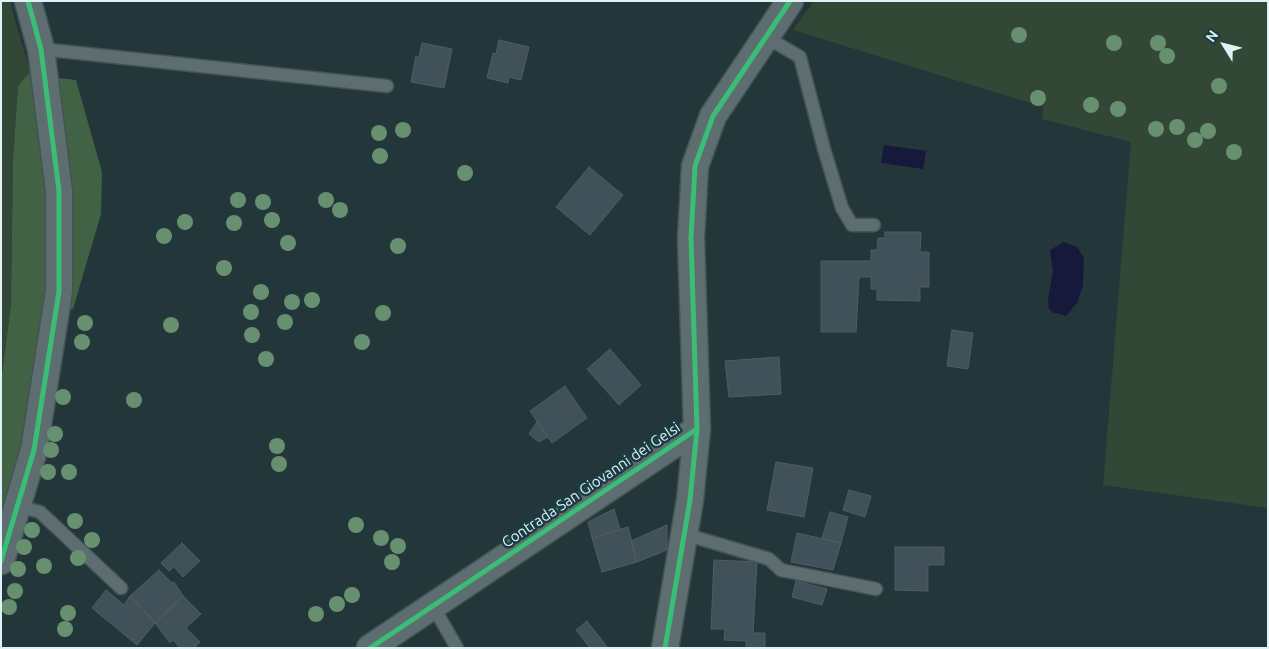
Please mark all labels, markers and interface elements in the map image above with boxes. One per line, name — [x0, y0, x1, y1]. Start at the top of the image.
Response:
north arrow — [1199, 20, 1249, 70]
text: N — [1202, 27, 1221, 45]
street label: Contrada San Giovanni dei Gelsi — [498, 418, 684, 552]

